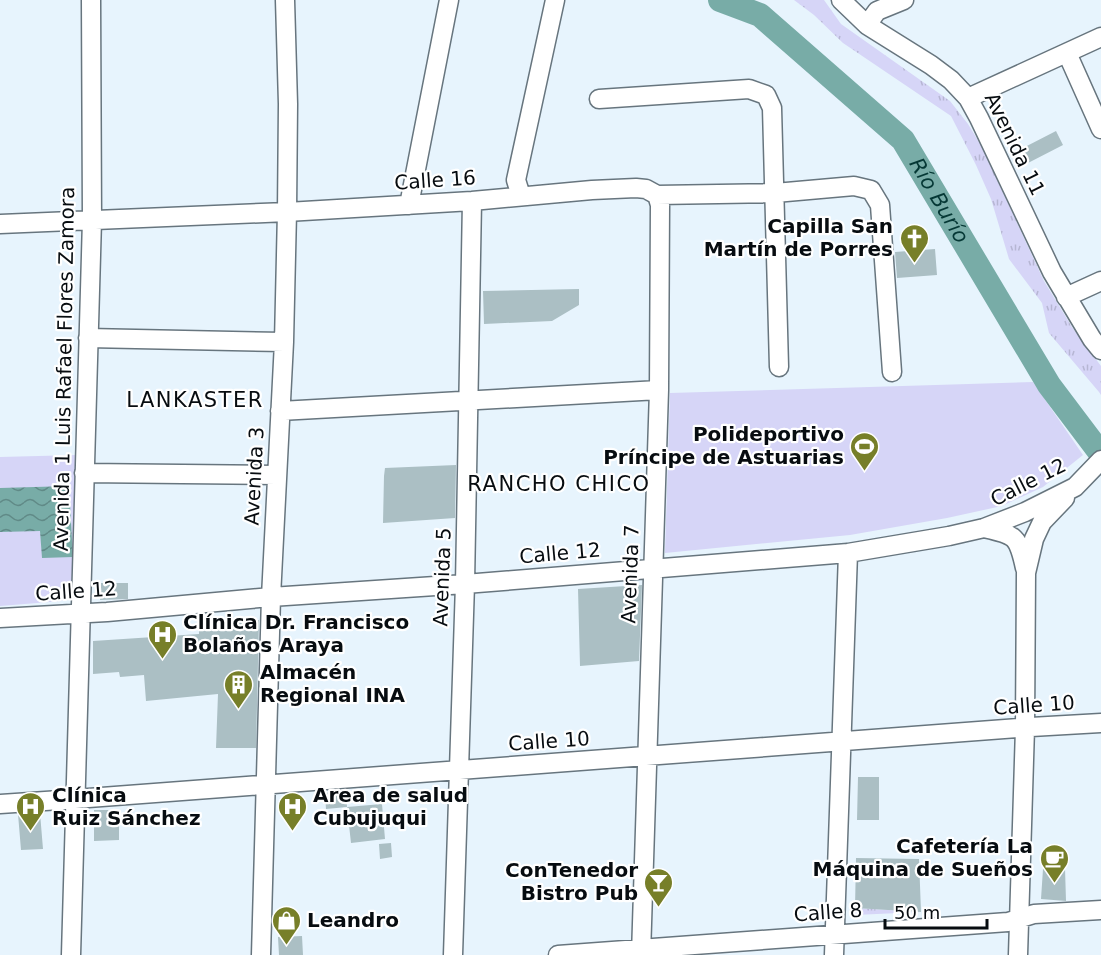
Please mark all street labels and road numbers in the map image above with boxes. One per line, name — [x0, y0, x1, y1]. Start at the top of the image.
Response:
street label: Avenida 11 — [980, 89, 1050, 199]
street label: Calle 16 — [394, 165, 476, 195]
street label: Avenida 1 Luis Rafael Flores Zamora — [49, 187, 79, 551]
street label: Avenida 3 — [239, 426, 269, 526]
street label: Calle 12 — [986, 453, 1070, 511]
street label: Avenida 7 — [616, 524, 644, 624]
street label: Avenida 5 — [428, 527, 456, 627]
street label: Calle 12 — [518, 537, 602, 569]
street label: Calle 12 — [35, 576, 117, 606]
street label: Calle 10 — [993, 690, 1075, 720]
street label: Calle 10 — [508, 726, 590, 756]
street label: Calle 8 — [793, 898, 863, 926]

